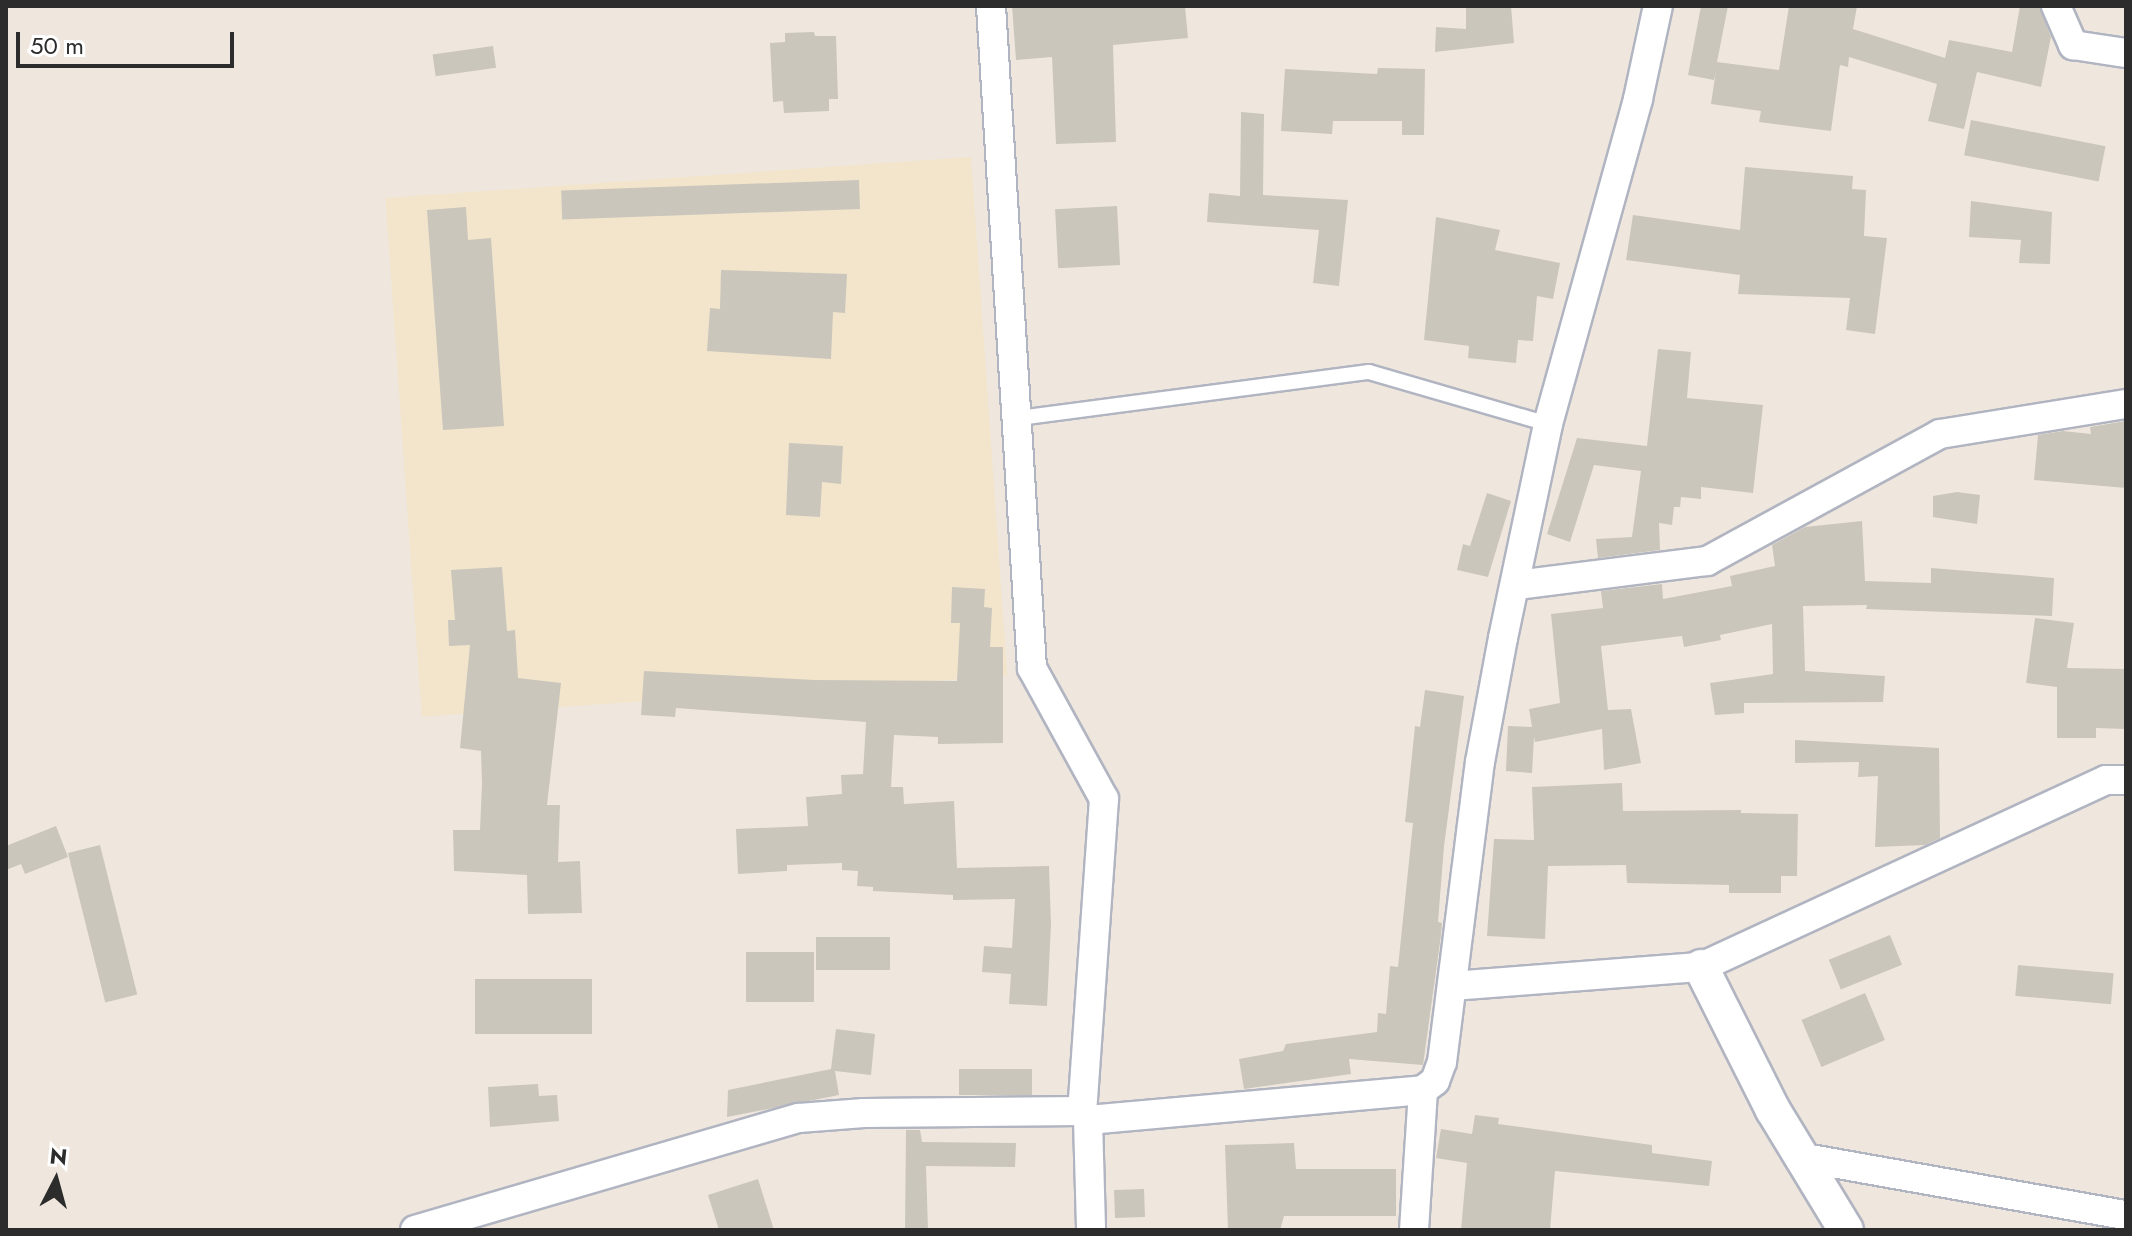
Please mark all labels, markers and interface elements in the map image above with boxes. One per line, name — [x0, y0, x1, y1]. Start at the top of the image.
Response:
scale bar — [20, 16, 238, 66]
text: 50 m — [30, 28, 84, 63]
text: N — [48, 1139, 69, 1173]
north arrow — [16, 1140, 96, 1220]

